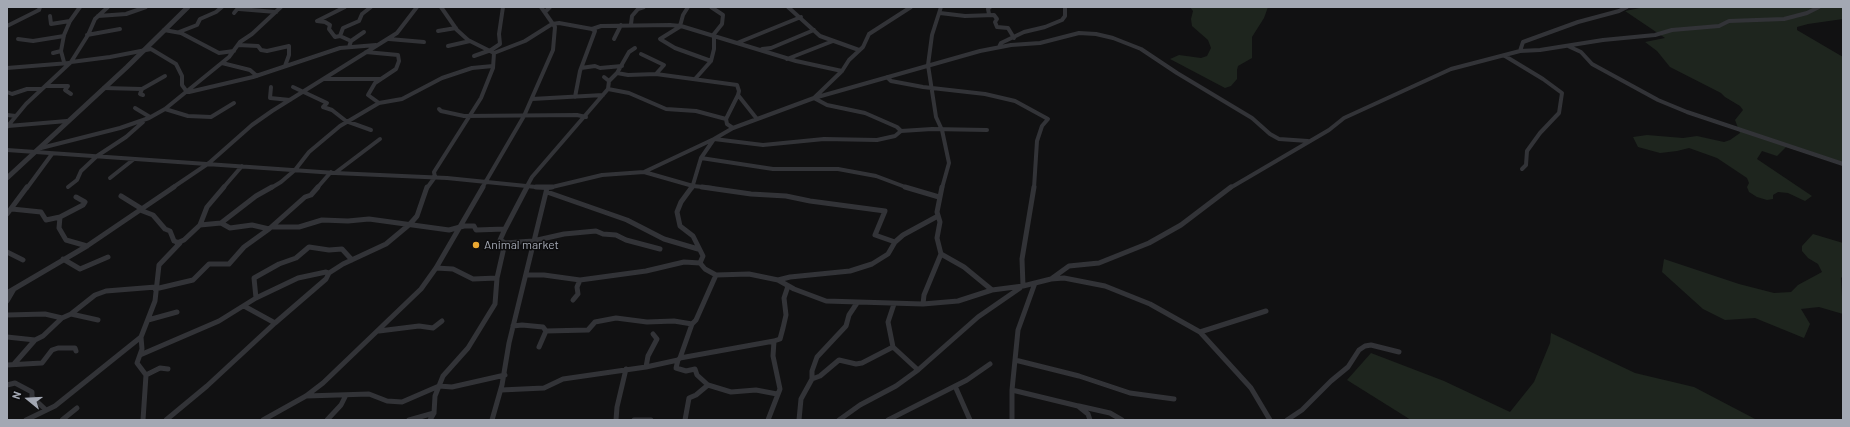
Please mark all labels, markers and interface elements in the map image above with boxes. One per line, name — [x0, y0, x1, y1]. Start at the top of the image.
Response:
place label: Animal market — [484, 238, 559, 252]
marker: Animal market — [471, 240, 481, 250]
north arrow — [8, 379, 48, 419]
text: N — [9, 390, 23, 401]

